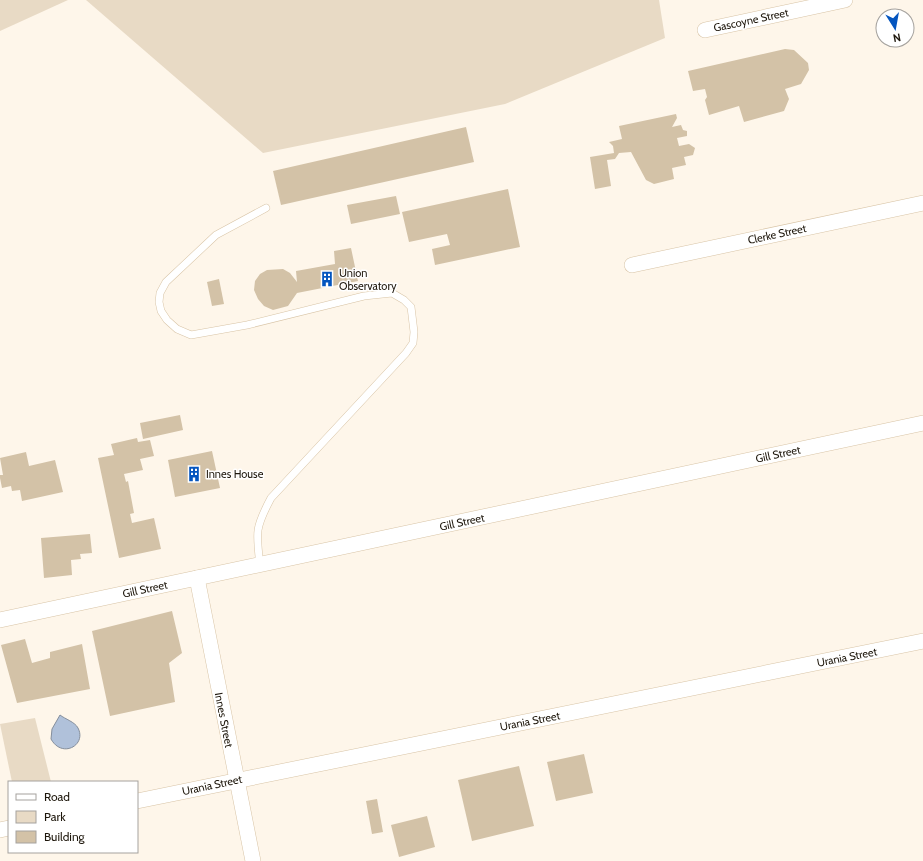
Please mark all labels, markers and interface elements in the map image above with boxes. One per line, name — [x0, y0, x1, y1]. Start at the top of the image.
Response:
street label: Gascoyne Street — [712, 5, 790, 35]
north arrow — [875, 8, 915, 48]
text: N — [892, 30, 902, 45]
street label: Clerke Street — [746, 221, 808, 247]
place label: Union Observatory — [339, 266, 397, 293]
building icon: Union Observatory — [318, 270, 336, 288]
street label: Gill Street — [754, 442, 802, 466]
building icon: Innes House — [185, 465, 203, 483]
place label: Innes House — [206, 467, 264, 481]
street label: Gill Street — [438, 510, 486, 534]
street label: Gill Street — [121, 577, 169, 601]
street label: Urania Street — [816, 644, 879, 670]
street label: Innes Street — [212, 691, 236, 749]
street label: Urania Street — [499, 708, 562, 734]
street label: Urania Street — [181, 772, 244, 798]
legend — [8, 781, 138, 853]
text: Road — [44, 789, 70, 804]
text: Park — [44, 809, 66, 824]
text: Building — [44, 829, 86, 844]

